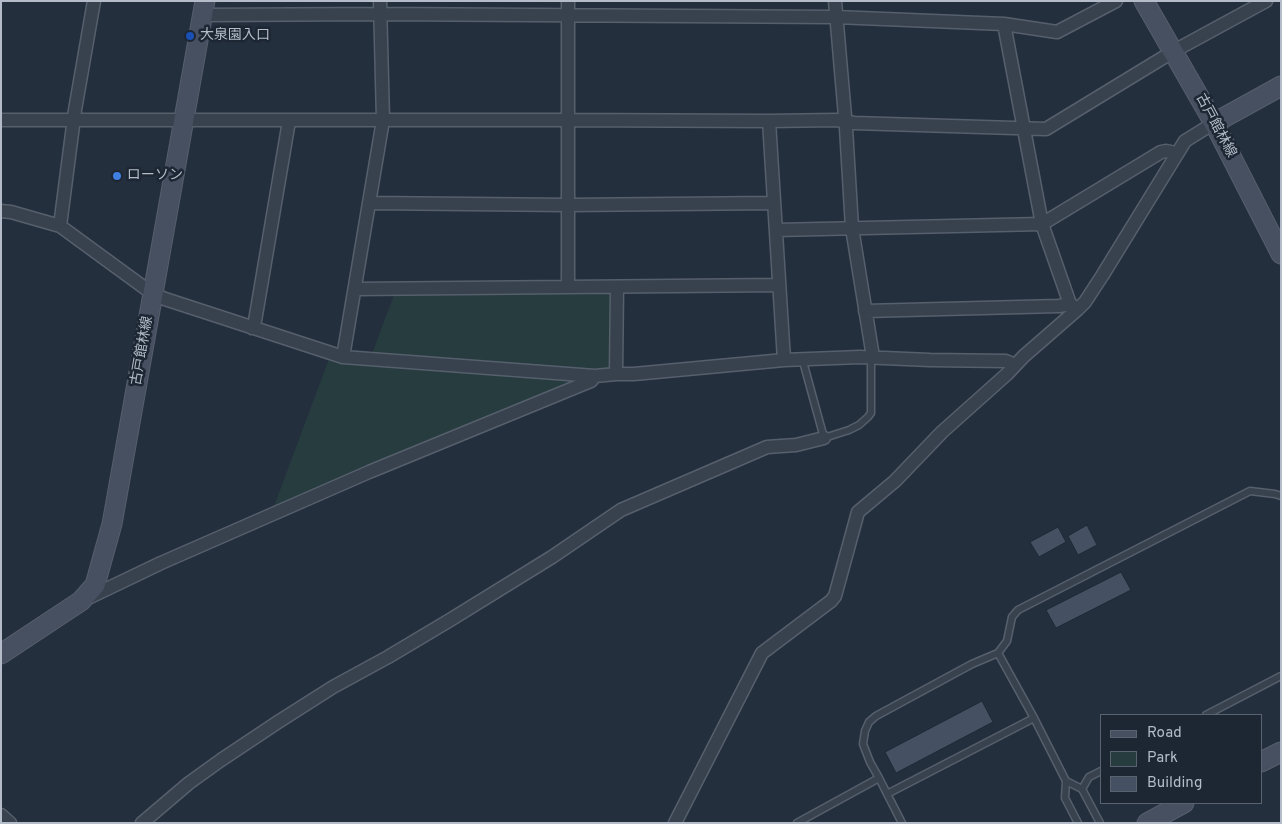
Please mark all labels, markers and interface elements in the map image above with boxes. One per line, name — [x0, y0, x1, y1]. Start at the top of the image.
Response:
place label: 大泉園入口 — [200, 28, 270, 44]
marker: 大泉園入口 — [184, 30, 196, 42]
street label: 古戸館林線 — [1191, 91, 1239, 161]
place label: ローソン — [127, 168, 183, 184]
marker: ローソン — [111, 170, 123, 182]
street label: 古戸館林線 — [129, 315, 157, 387]
legend — [1100, 714, 1262, 804]
text: Road — [1147, 724, 1182, 743]
text: Park — [1147, 749, 1178, 768]
text: Building — [1147, 774, 1202, 793]

